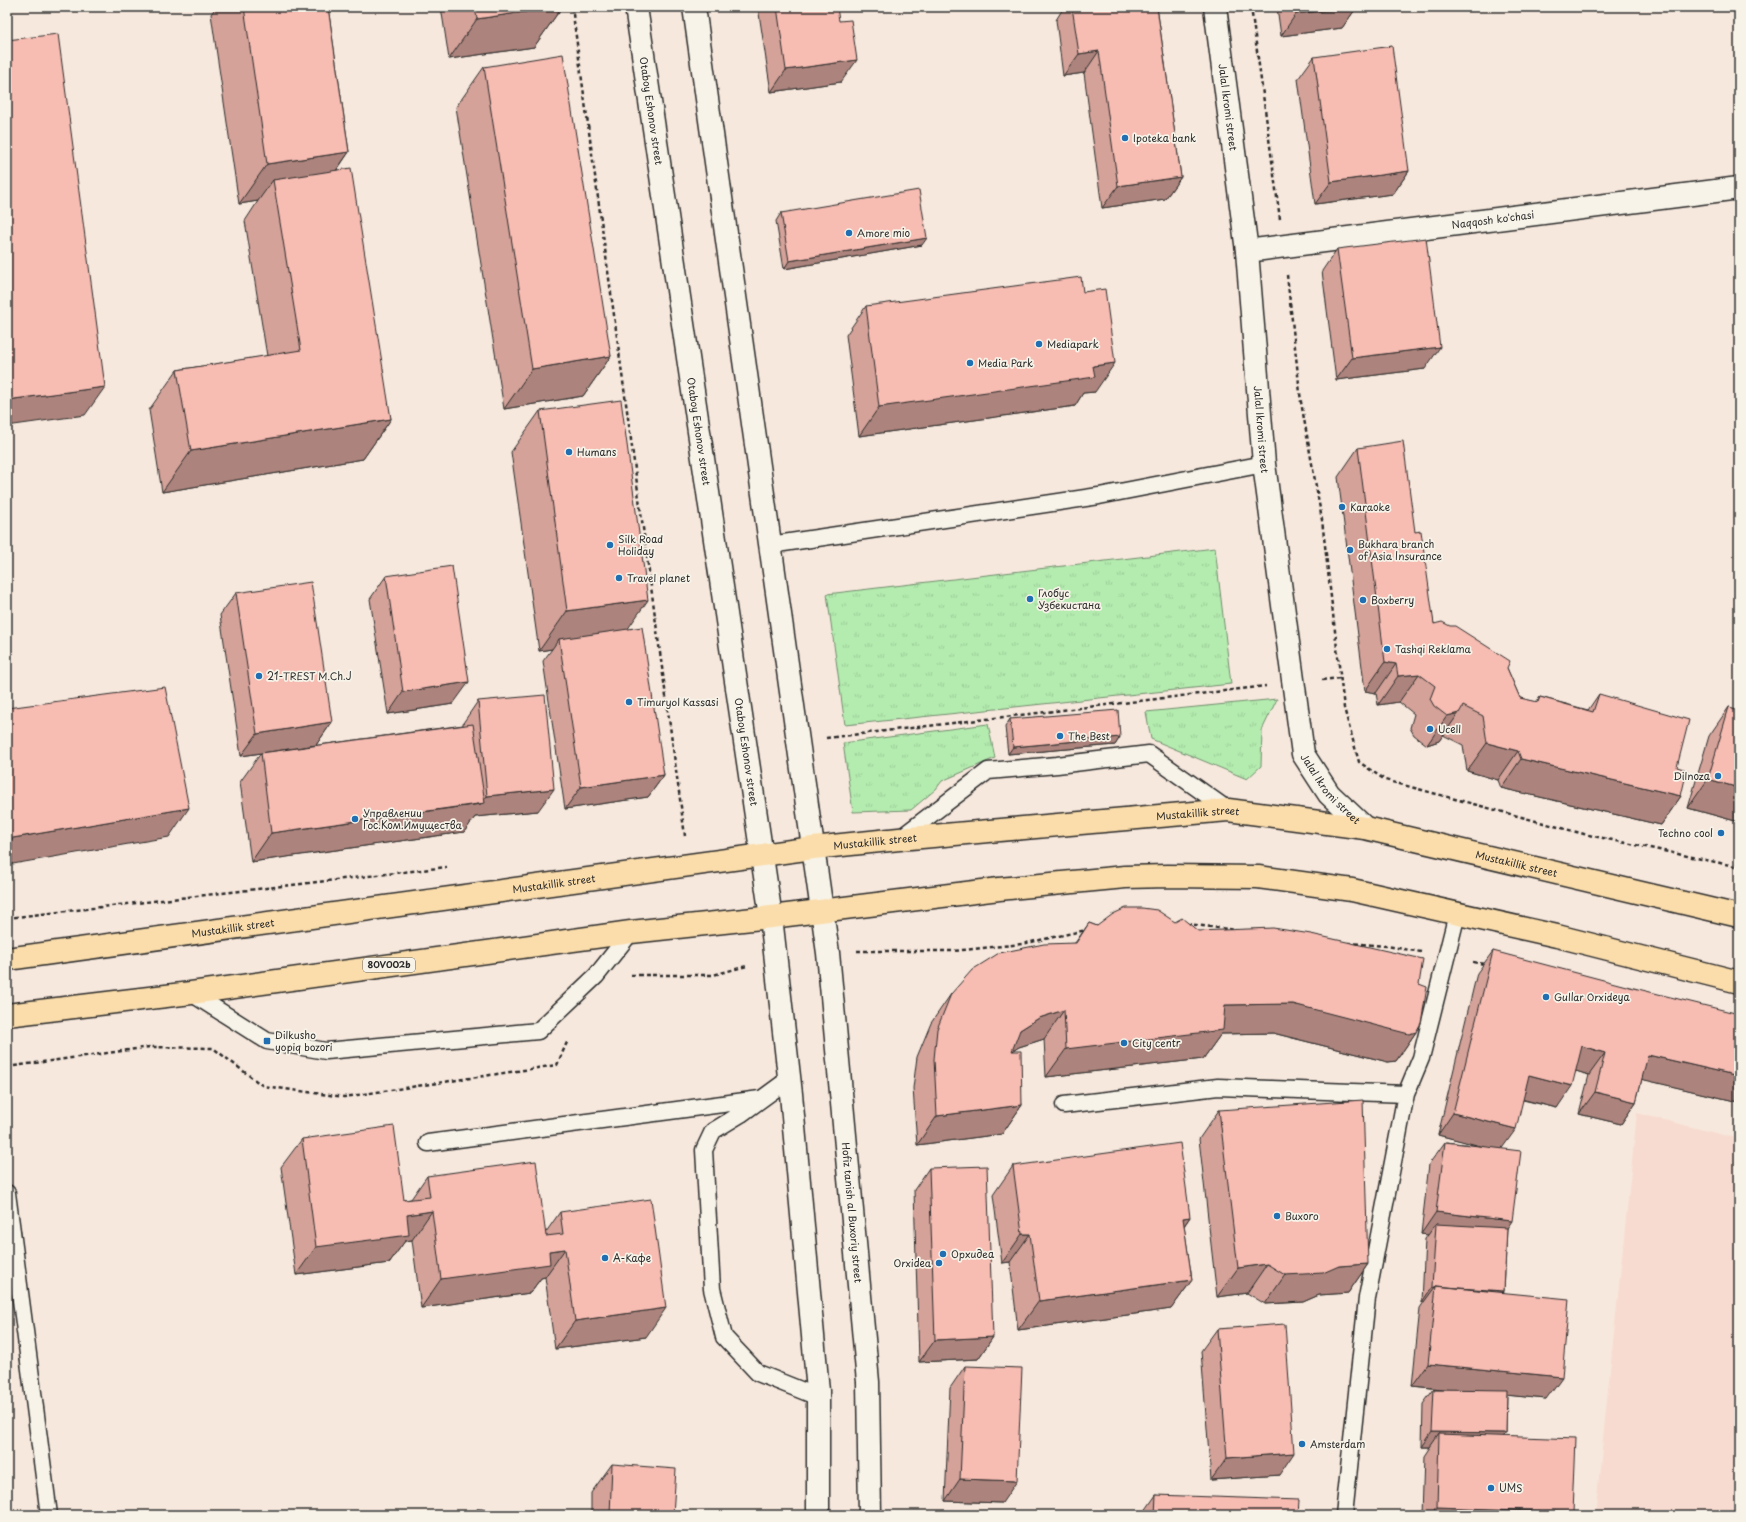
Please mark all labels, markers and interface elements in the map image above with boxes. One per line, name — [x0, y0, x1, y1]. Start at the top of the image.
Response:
street label: Otaboy Eshonov street — [636, 56, 667, 166]
street label: Jalal Ikromi street — [1215, 63, 1242, 151]
place label: Ipoteka bank — [1133, 130, 1196, 145]
marker: Ipoteka bank — [1120, 133, 1130, 143]
street label: Naqqosh ko'chasi — [1451, 206, 1535, 232]
place label: Amore mio — [857, 225, 911, 240]
marker: Amore mio — [844, 228, 854, 238]
place label: Mediapark — [1047, 336, 1099, 351]
marker: Mediapark — [1034, 339, 1044, 349]
place label: Media Park — [978, 355, 1033, 370]
marker: Media Park — [965, 358, 975, 368]
street label: Otaboy Eshonov street — [684, 376, 715, 486]
street label: Jalal Ikromi street — [1251, 385, 1273, 474]
place label: Humans — [577, 444, 617, 459]
marker: Humans — [564, 447, 574, 457]
place label: Karaoke — [1350, 499, 1390, 514]
marker: Karaoke — [1337, 502, 1347, 512]
place label: Silk Road Holiday — [618, 531, 663, 558]
place label: Bukhara branch of Asia Insurance — [1358, 536, 1443, 563]
marker: Silk Road Holiday — [605, 540, 615, 550]
marker: Bukhara branch of Asia Insurance — [1345, 545, 1355, 555]
place label: Travel planet — [627, 570, 690, 585]
marker: Travel planet — [614, 573, 624, 583]
place label: Глобус Узбекистана — [1038, 585, 1101, 612]
place label: Boxberry — [1371, 592, 1414, 607]
marker: Глобус Узбекистана — [1025, 594, 1035, 604]
marker: Boxberry — [1358, 595, 1368, 605]
place label: Tashqi Reklama — [1395, 641, 1472, 656]
marker: Tashqi Reklama — [1382, 644, 1392, 654]
place label: 21-TREST M.Ch.J — [267, 668, 352, 683]
marker: 21-TREST M.Ch.J — [254, 671, 264, 681]
place label: Timuryol Kassasi — [637, 694, 719, 710]
marker: Timuryol Kassasi — [624, 697, 634, 707]
street label: Otaboy Eshonov street — [732, 697, 762, 807]
place label: Ucell — [1438, 721, 1461, 736]
marker: Ucell — [1425, 724, 1435, 734]
place label: The Best — [1068, 728, 1110, 743]
marker: The Best — [1055, 731, 1065, 741]
street label: Jalal Ikromi street — [1298, 750, 1364, 827]
place label: Dilnoza — [1674, 768, 1711, 783]
marker: Dilnoza — [1713, 771, 1723, 781]
street label: Mustakillik street — [1155, 802, 1240, 823]
place label: Управлении Гос.Ком.Имущества — [363, 805, 462, 832]
marker: Управлении Гос.Ком.Имущества — [350, 814, 360, 824]
place label: Techno cool — [1658, 825, 1713, 840]
marker: Techno cool — [1716, 828, 1726, 838]
street label: Mustakillik street — [833, 829, 917, 853]
street label: Mustakillik street — [1474, 846, 1559, 880]
street label: Mustakillik street — [511, 870, 596, 896]
street label: Mustakillik street — [190, 914, 275, 941]
road number: 80V002b — [363, 958, 415, 972]
place label: Gullar Orxideya — [1554, 989, 1631, 1004]
marker: Gullar Orxideya — [1541, 992, 1551, 1002]
place label: Dilkusho yopiq bozori — [275, 1027, 333, 1054]
place label: City centr — [1132, 1035, 1181, 1050]
marker: Dilkusho yopiq bozori — [262, 1036, 272, 1046]
marker: City centr — [1119, 1038, 1129, 1048]
street label: Hofiz tanish al Buxoriy street — [839, 1142, 867, 1283]
place label: Buxoro — [1285, 1208, 1319, 1223]
marker: Buxoro — [1272, 1211, 1282, 1221]
place label: Орхидеа — [951, 1246, 995, 1261]
marker: Орхидеа — [938, 1249, 948, 1259]
place label: А-Кафе — [613, 1250, 651, 1265]
marker: А-Кафе — [600, 1253, 610, 1263]
place label: Orxidea — [893, 1255, 932, 1270]
marker: Orxidea — [934, 1258, 944, 1268]
place label: Amsterdam — [1310, 1436, 1365, 1451]
marker: Amsterdam — [1297, 1439, 1307, 1449]
place label: UMS — [1499, 1480, 1523, 1495]
marker: UMS — [1486, 1483, 1496, 1493]

